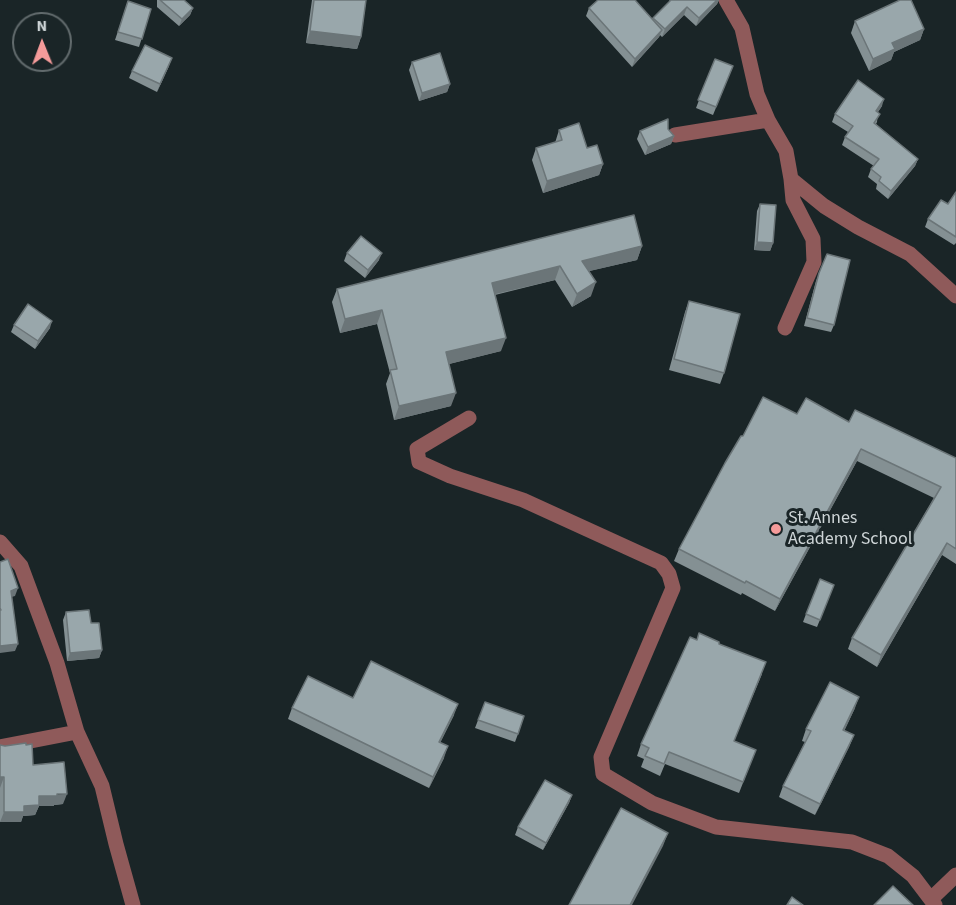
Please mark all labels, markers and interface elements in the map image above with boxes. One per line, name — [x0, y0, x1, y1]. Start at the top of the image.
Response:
north arrow — [12, 12, 72, 72]
text: N — [36, 15, 47, 37]
place label: St. Annes Academy School — [788, 508, 912, 550]
marker: St. Annes Academy School — [769, 522, 783, 536]

